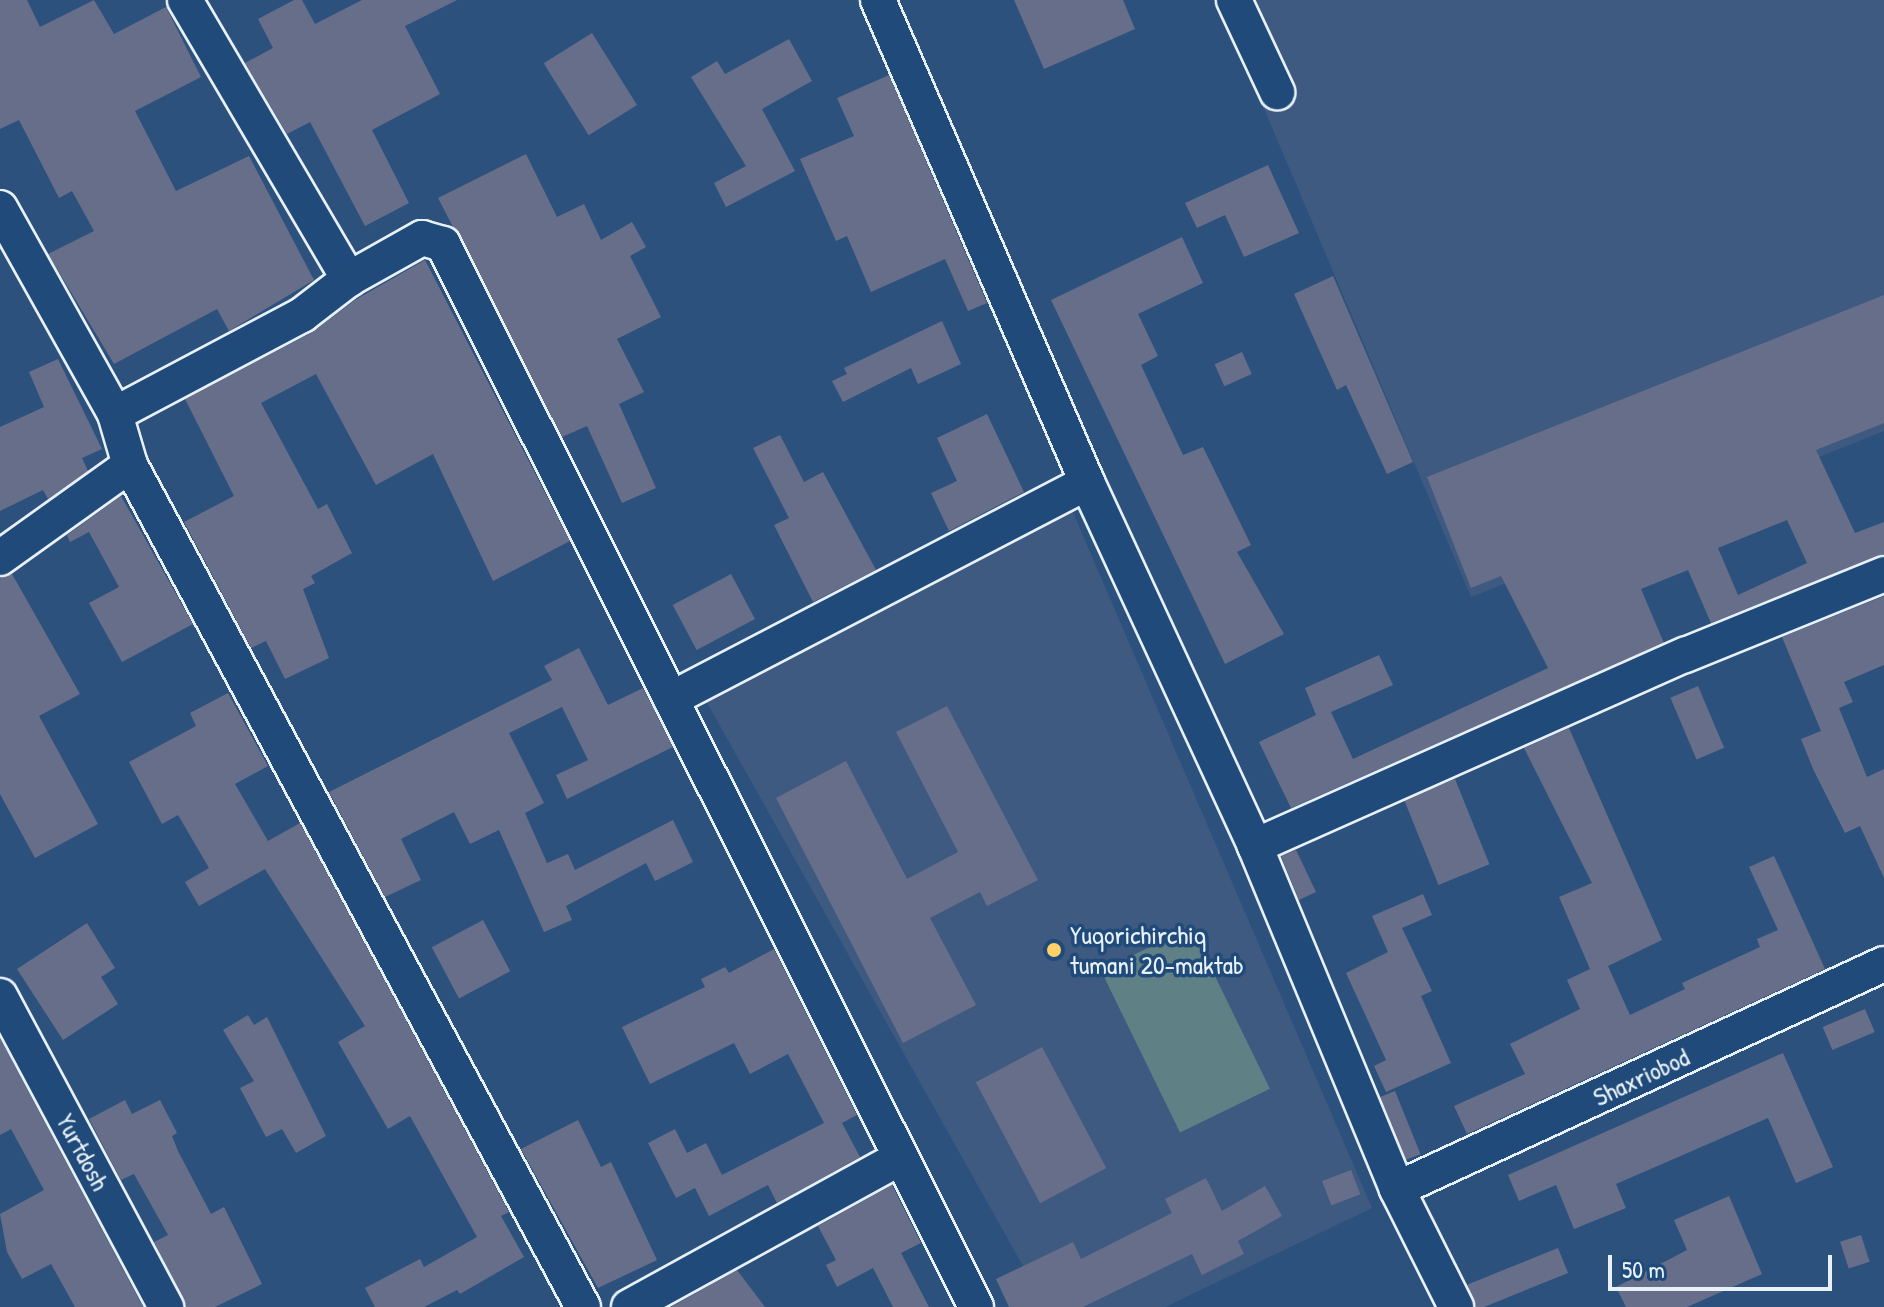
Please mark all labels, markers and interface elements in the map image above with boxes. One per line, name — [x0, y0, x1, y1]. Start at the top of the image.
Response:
place label: Yuqorichirchiq tumani 20-maktab — [1070, 919, 1244, 980]
marker: Yuqorichirchiq tumani 20-maktab — [1045, 941, 1063, 959]
street label: Shaxriobod — [1588, 1041, 1694, 1113]
street label: Yurtdosh — [50, 1108, 116, 1196]
scale bar — [1612, 1239, 1836, 1289]
text: 50 m — [1622, 1253, 1665, 1285]

